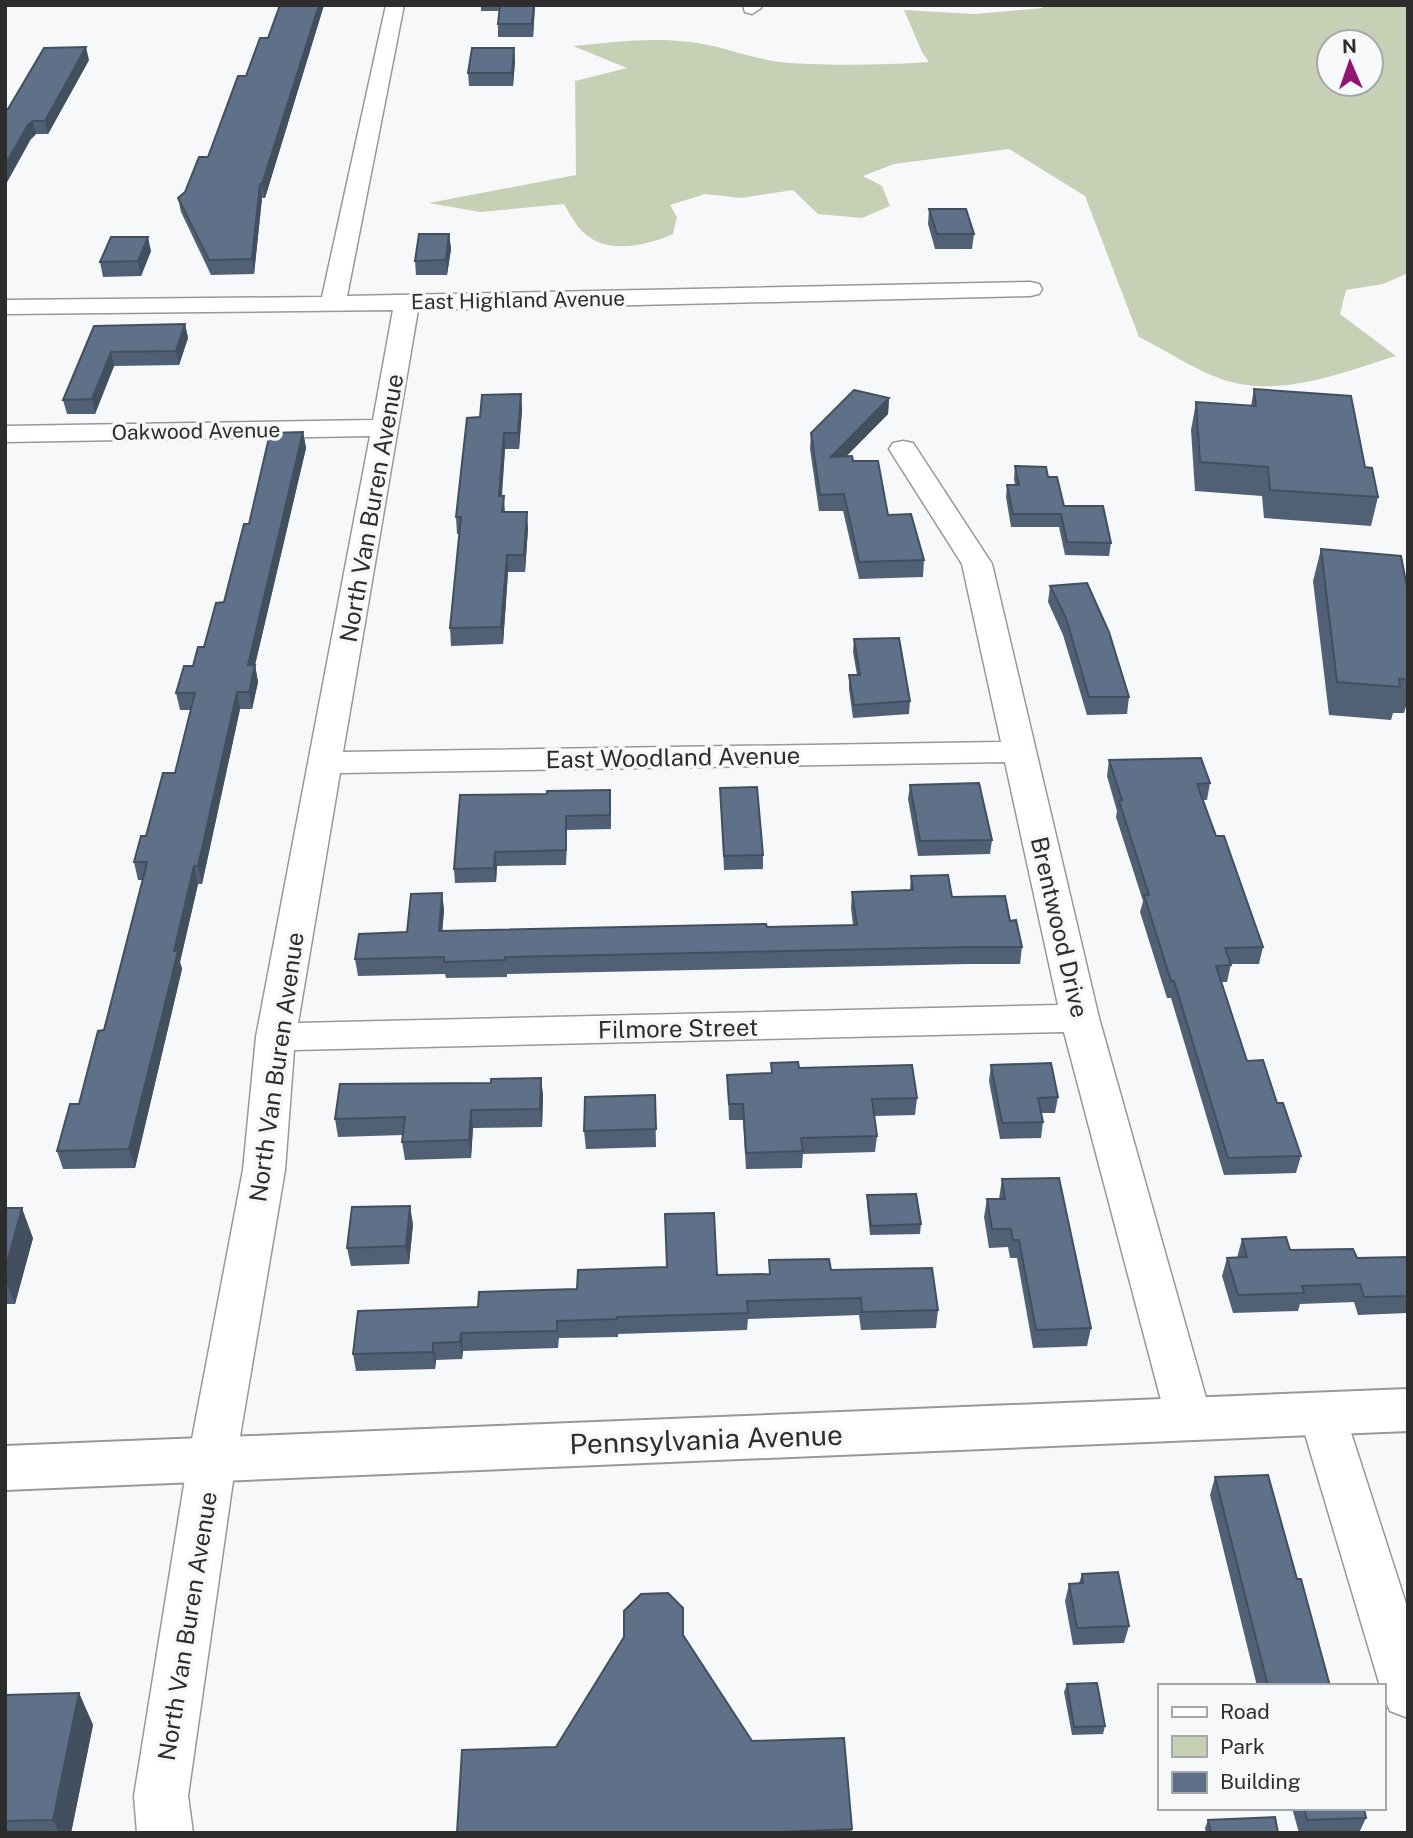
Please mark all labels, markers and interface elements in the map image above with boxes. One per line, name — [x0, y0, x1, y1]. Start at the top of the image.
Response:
north arrow — [1315, 28, 1385, 98]
text: N — [1342, 35, 1357, 57]
street label: East Highland Avenue — [411, 286, 625, 314]
street label: North Van Buren Avenue — [334, 372, 408, 644]
street label: Oakwood Avenue — [112, 417, 280, 445]
street label: East Woodland Avenue — [545, 741, 801, 773]
street label: Brentwood Drive — [1026, 834, 1094, 1020]
street label: North Van Buren Avenue — [243, 930, 309, 1204]
street label: Filmore Street — [598, 1013, 758, 1043]
street label: Pennsylvania Avenue — [569, 1418, 843, 1460]
street label: North Van Buren Avenue — [152, 1489, 222, 1763]
legend — [1158, 1684, 1385, 1810]
text: Road — [1220, 1699, 1270, 1724]
text: Park — [1220, 1734, 1265, 1759]
text: Building — [1220, 1769, 1301, 1794]

